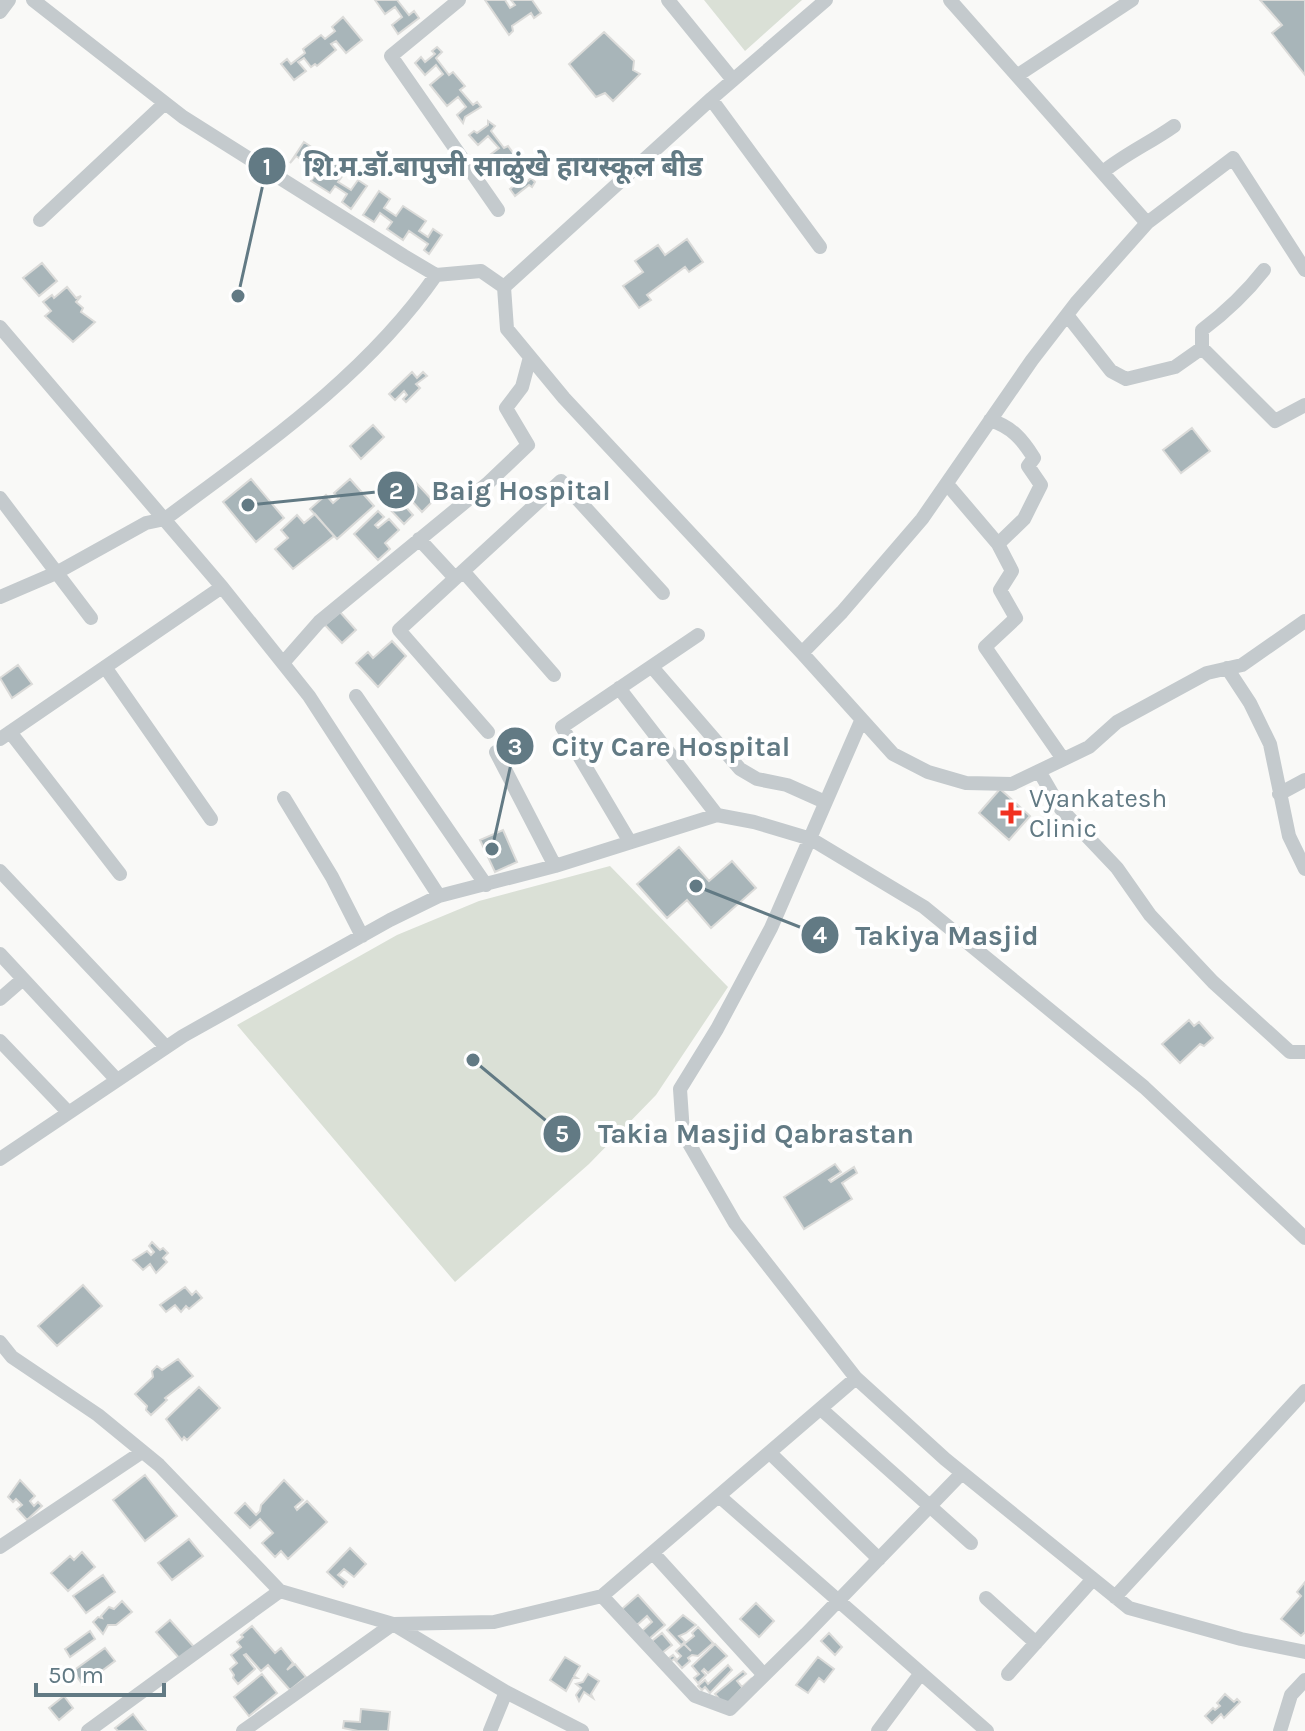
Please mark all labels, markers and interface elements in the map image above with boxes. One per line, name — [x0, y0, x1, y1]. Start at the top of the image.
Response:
callout: शि.म.डॉ.बापुजी साळुंखे हायस्कूल बीड — [247, 140, 719, 192]
text: शि.म.डॉ.बापुजी साळुंखे हायस्कूल बीड — [303, 149, 704, 184]
text: 1 — [263, 153, 271, 181]
callout: Baig Hospital — [376, 464, 627, 516]
text: Baig Hospital — [431, 474, 611, 507]
text: 2 — [389, 477, 403, 505]
callout: City Care Hospital — [495, 720, 806, 772]
text: City Care Hospital — [552, 730, 790, 763]
text: 3 — [508, 733, 522, 761]
place label: Vyankatesh Clinic — [1029, 783, 1167, 844]
marker: Vyankatesh Clinic — [1000, 802, 1022, 824]
callout: Takiya Masjid — [800, 909, 1055, 961]
text: Takiya Masjid — [855, 919, 1039, 952]
text: 4 — [813, 921, 827, 949]
callout: Takia Masjid Qabrastan — [542, 1108, 930, 1160]
text: Takia Masjid Qabrastan — [598, 1117, 914, 1150]
text: 5 — [555, 1120, 569, 1148]
scale bar — [36, 1647, 164, 1697]
text: 50 m — [48, 1661, 104, 1689]

